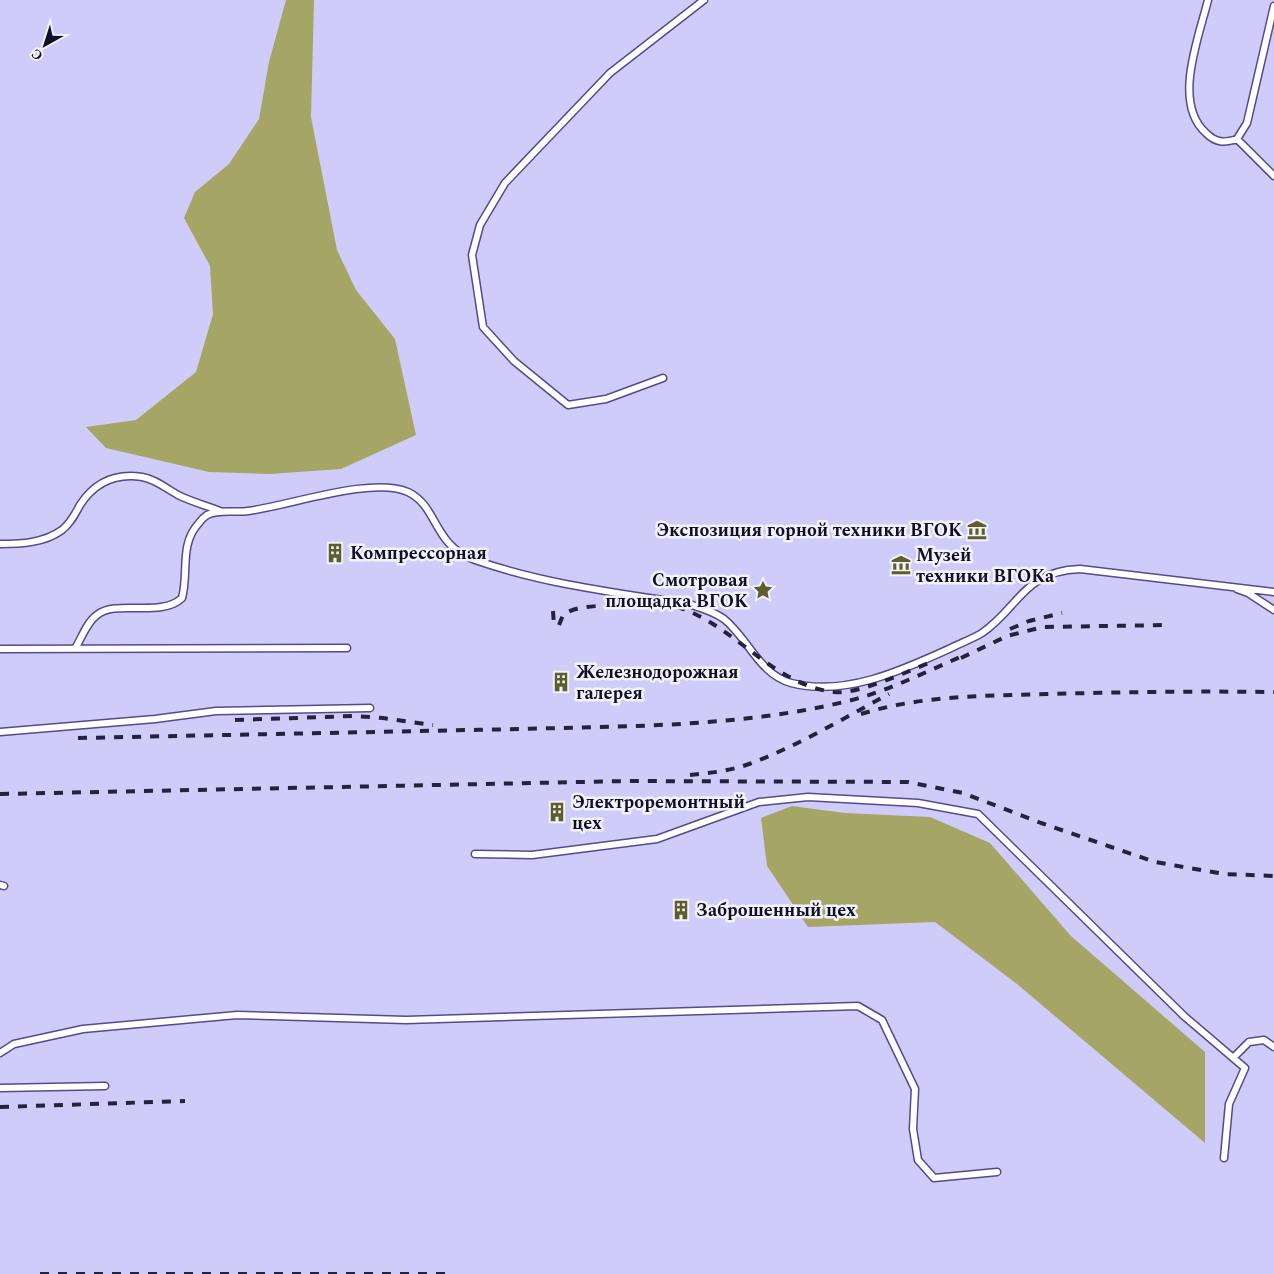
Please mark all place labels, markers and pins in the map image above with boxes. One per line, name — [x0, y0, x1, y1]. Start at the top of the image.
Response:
place label: Экспозиция горной техники ВГОК — [656, 517, 962, 544]
museum icon: Экспозиция горной техники ВГОК — [966, 519, 988, 541]
place label: Компрессорная — [350, 540, 487, 567]
building icon: Компрессорная — [324, 542, 346, 564]
place label: Музей техники ВГОКа — [916, 542, 1055, 590]
museum icon: Музей техники ВГОКа — [890, 554, 912, 576]
place label: Смотровая площадка ВГОК — [605, 567, 748, 615]
place icon: Смотровая площадка ВГОК — [752, 579, 774, 601]
place label: Железнодорожная галерея — [576, 659, 739, 707]
building icon: Железнодорожная галерея — [550, 671, 572, 693]
place label: Электроремонтный цех — [572, 789, 745, 837]
building icon: Электроремонтный цех — [546, 801, 568, 823]
place label: Заброшенный цех — [696, 897, 856, 924]
building icon: Заброшенный цех — [670, 899, 692, 921]

